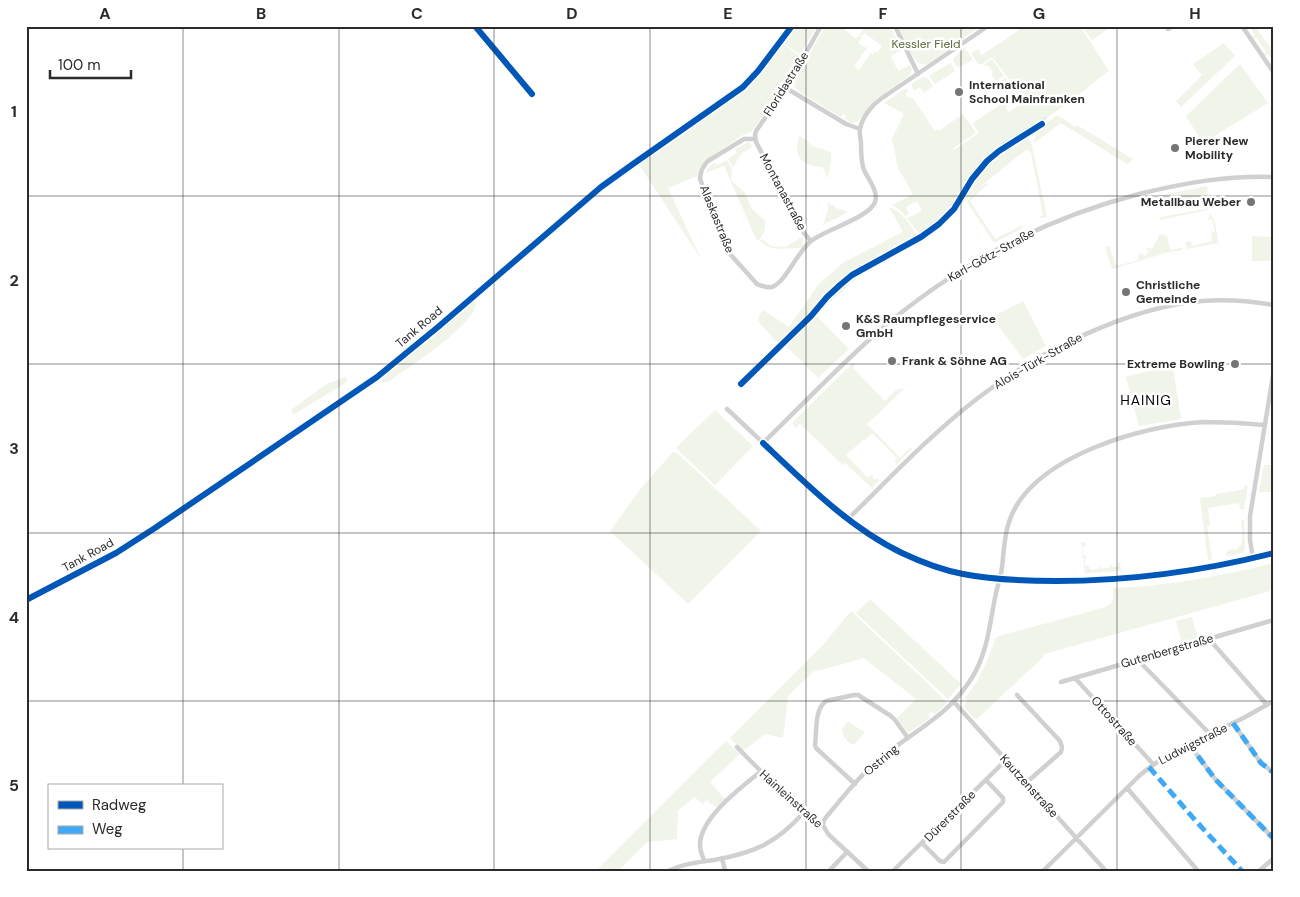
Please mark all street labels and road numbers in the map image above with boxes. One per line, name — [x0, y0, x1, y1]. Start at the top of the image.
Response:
street label: Floridastraße — [760, 48, 812, 119]
street label: Montanastraße — [756, 151, 810, 233]
street label: Alaskastraße — [696, 183, 738, 255]
street label: Karl-Götz-Straße — [945, 224, 1037, 285]
street label: Tank Road — [392, 303, 446, 351]
street label: Alois-Türk-Straße — [991, 329, 1085, 393]
street label: Tank Road — [59, 534, 117, 576]
street label: Gutenbergstraße — [1119, 630, 1215, 672]
street label: Ottostraße — [1087, 693, 1141, 749]
street label: Ludwigstraße — [1156, 720, 1230, 768]
street label: Ostring — [860, 741, 902, 779]
street label: Kautzenstraße — [996, 751, 1062, 821]
street label: Hainleinstraße — [756, 766, 826, 832]
street label: Dürerstraße — [921, 787, 979, 845]

